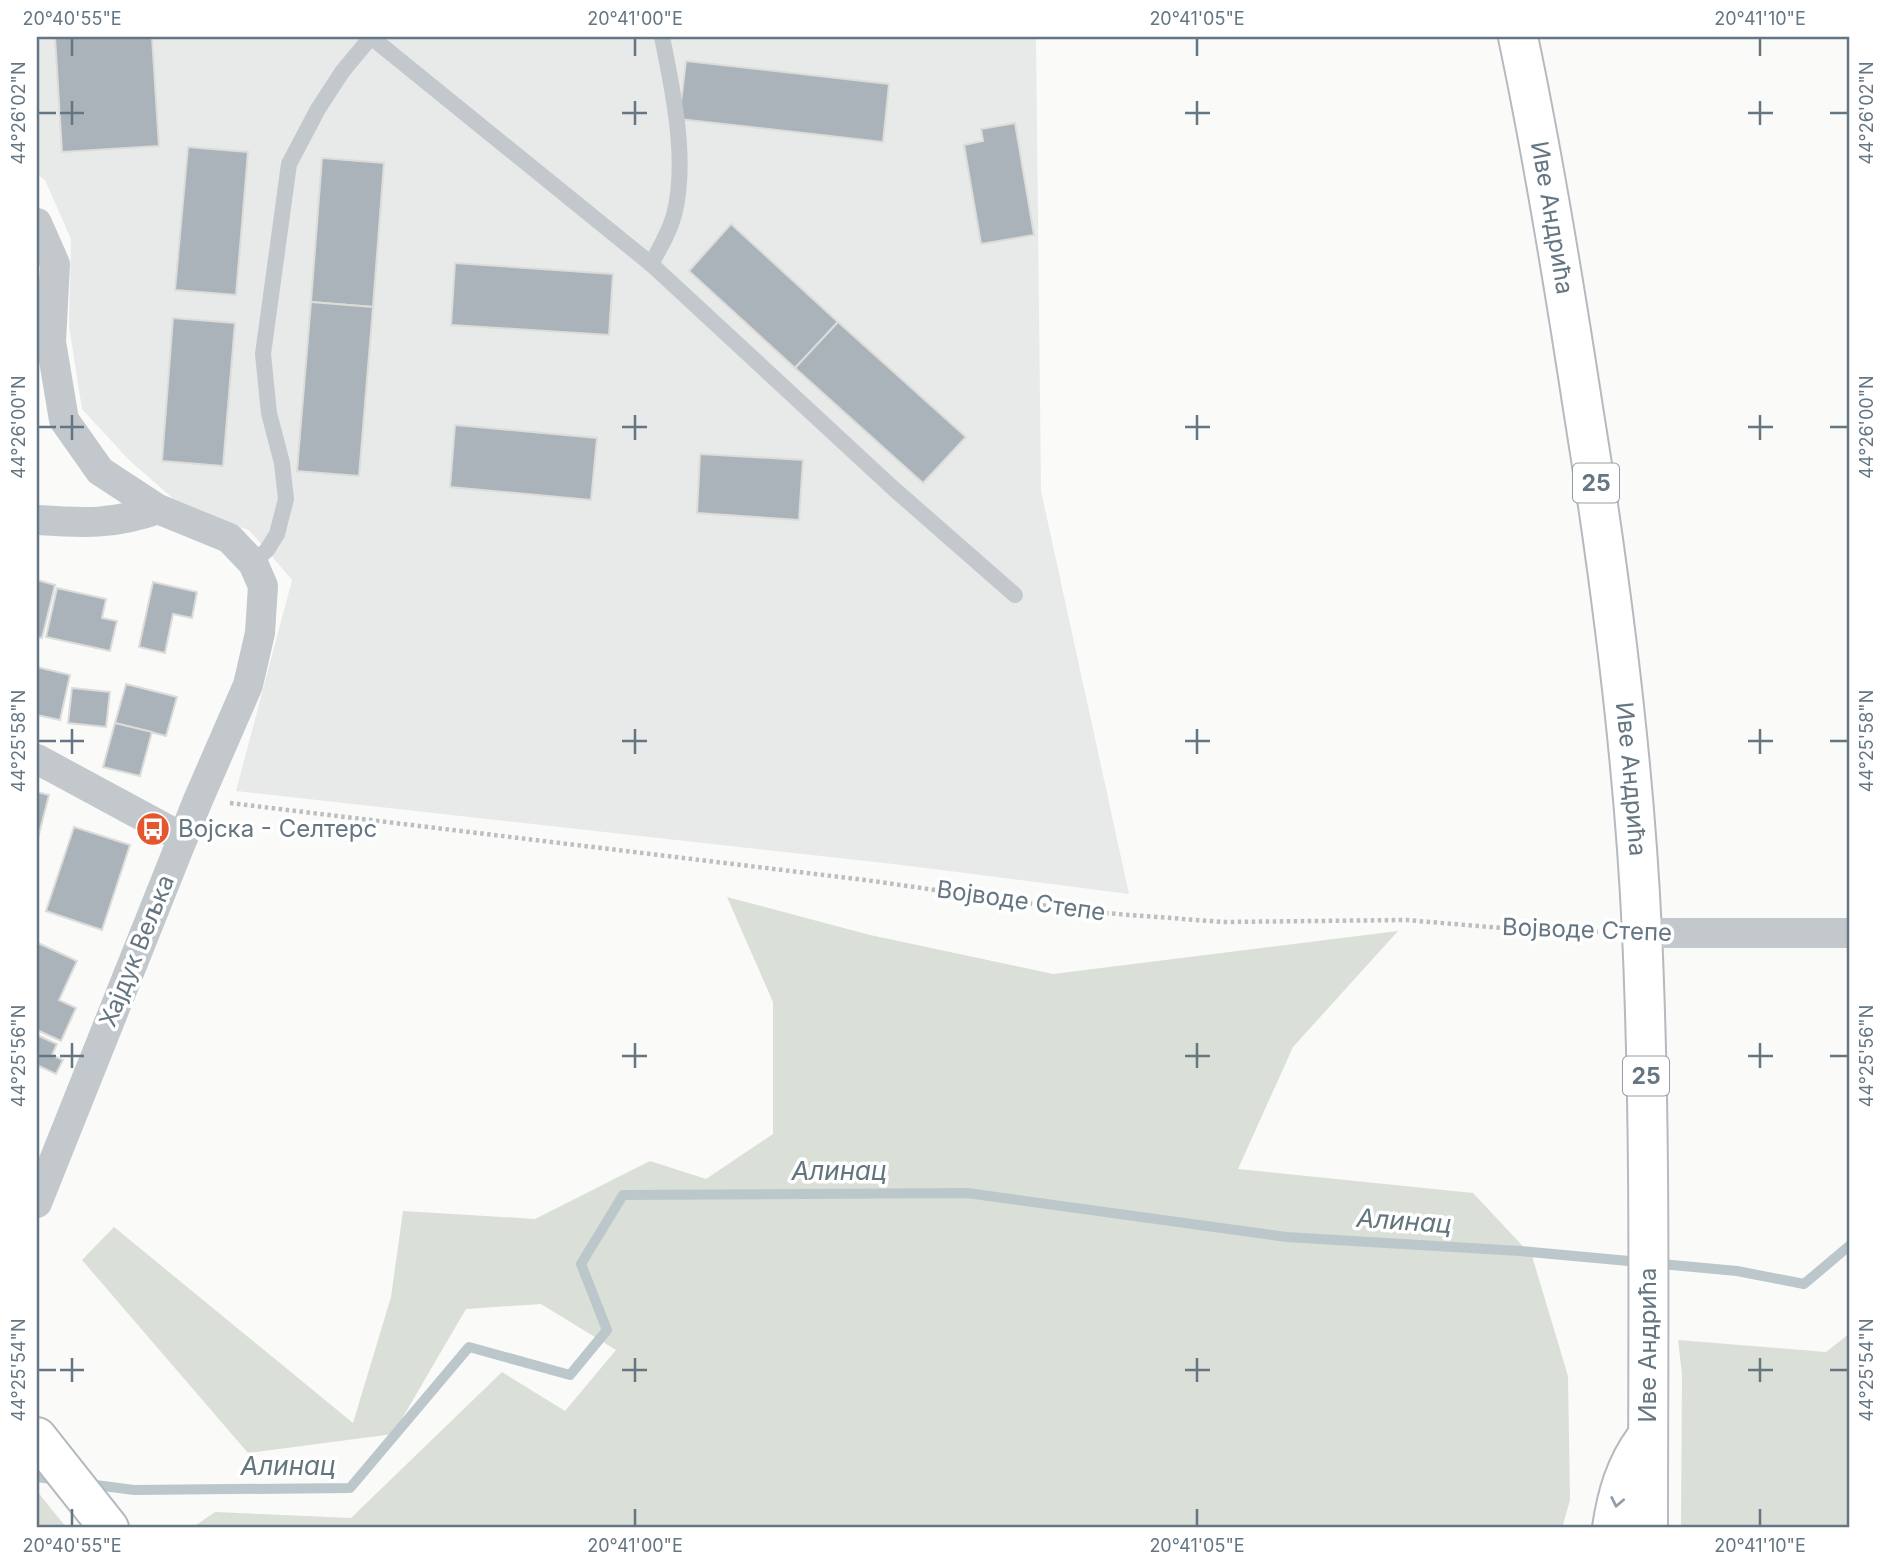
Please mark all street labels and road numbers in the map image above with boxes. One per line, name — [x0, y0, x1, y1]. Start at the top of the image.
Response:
street label: Иве Андрића — [1525, 139, 1580, 296]
road number: 25 — [1573, 463, 1619, 503]
street label: Иве Андрића — [1610, 700, 1653, 857]
street label: Хајдук Вељка — [93, 871, 180, 1031]
street label: Војводе Степе — [935, 874, 1107, 927]
street label: Војводе Степе — [1502, 912, 1673, 947]
road number: 25 — [1623, 1056, 1669, 1096]
street label: Иве Андрића — [1633, 1268, 1662, 1422]

